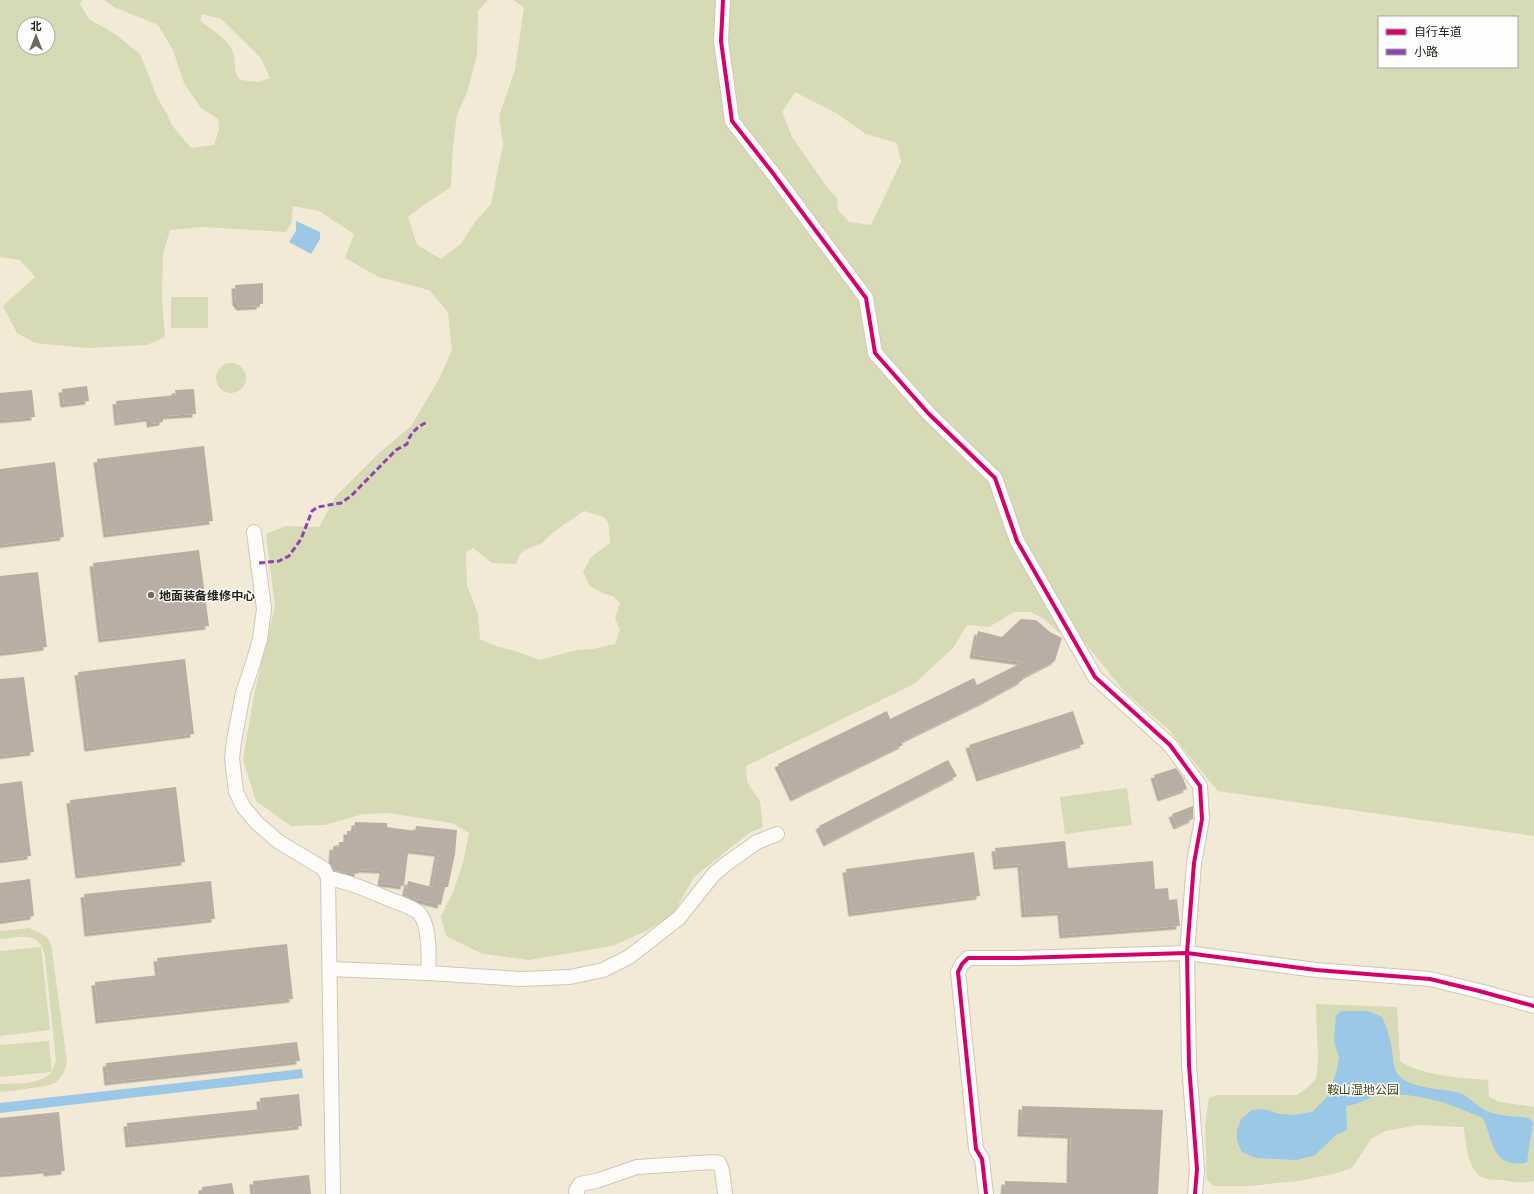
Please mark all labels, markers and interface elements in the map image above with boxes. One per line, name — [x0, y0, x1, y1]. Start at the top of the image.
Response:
north arrow — [16, 16, 56, 56]
legend — [1378, 16, 1518, 68]
text: 北 — [31, 19, 42, 32]
text: 自行车道 — [1414, 24, 1462, 38]
text: 小路 — [1414, 44, 1438, 58]
place label: 地面装备维修中心 — [159, 588, 255, 602]
marker: 地面装备维修中心 — [146, 590, 156, 600]
park label: 鞍山湿地公园 — [1327, 1082, 1399, 1096]

